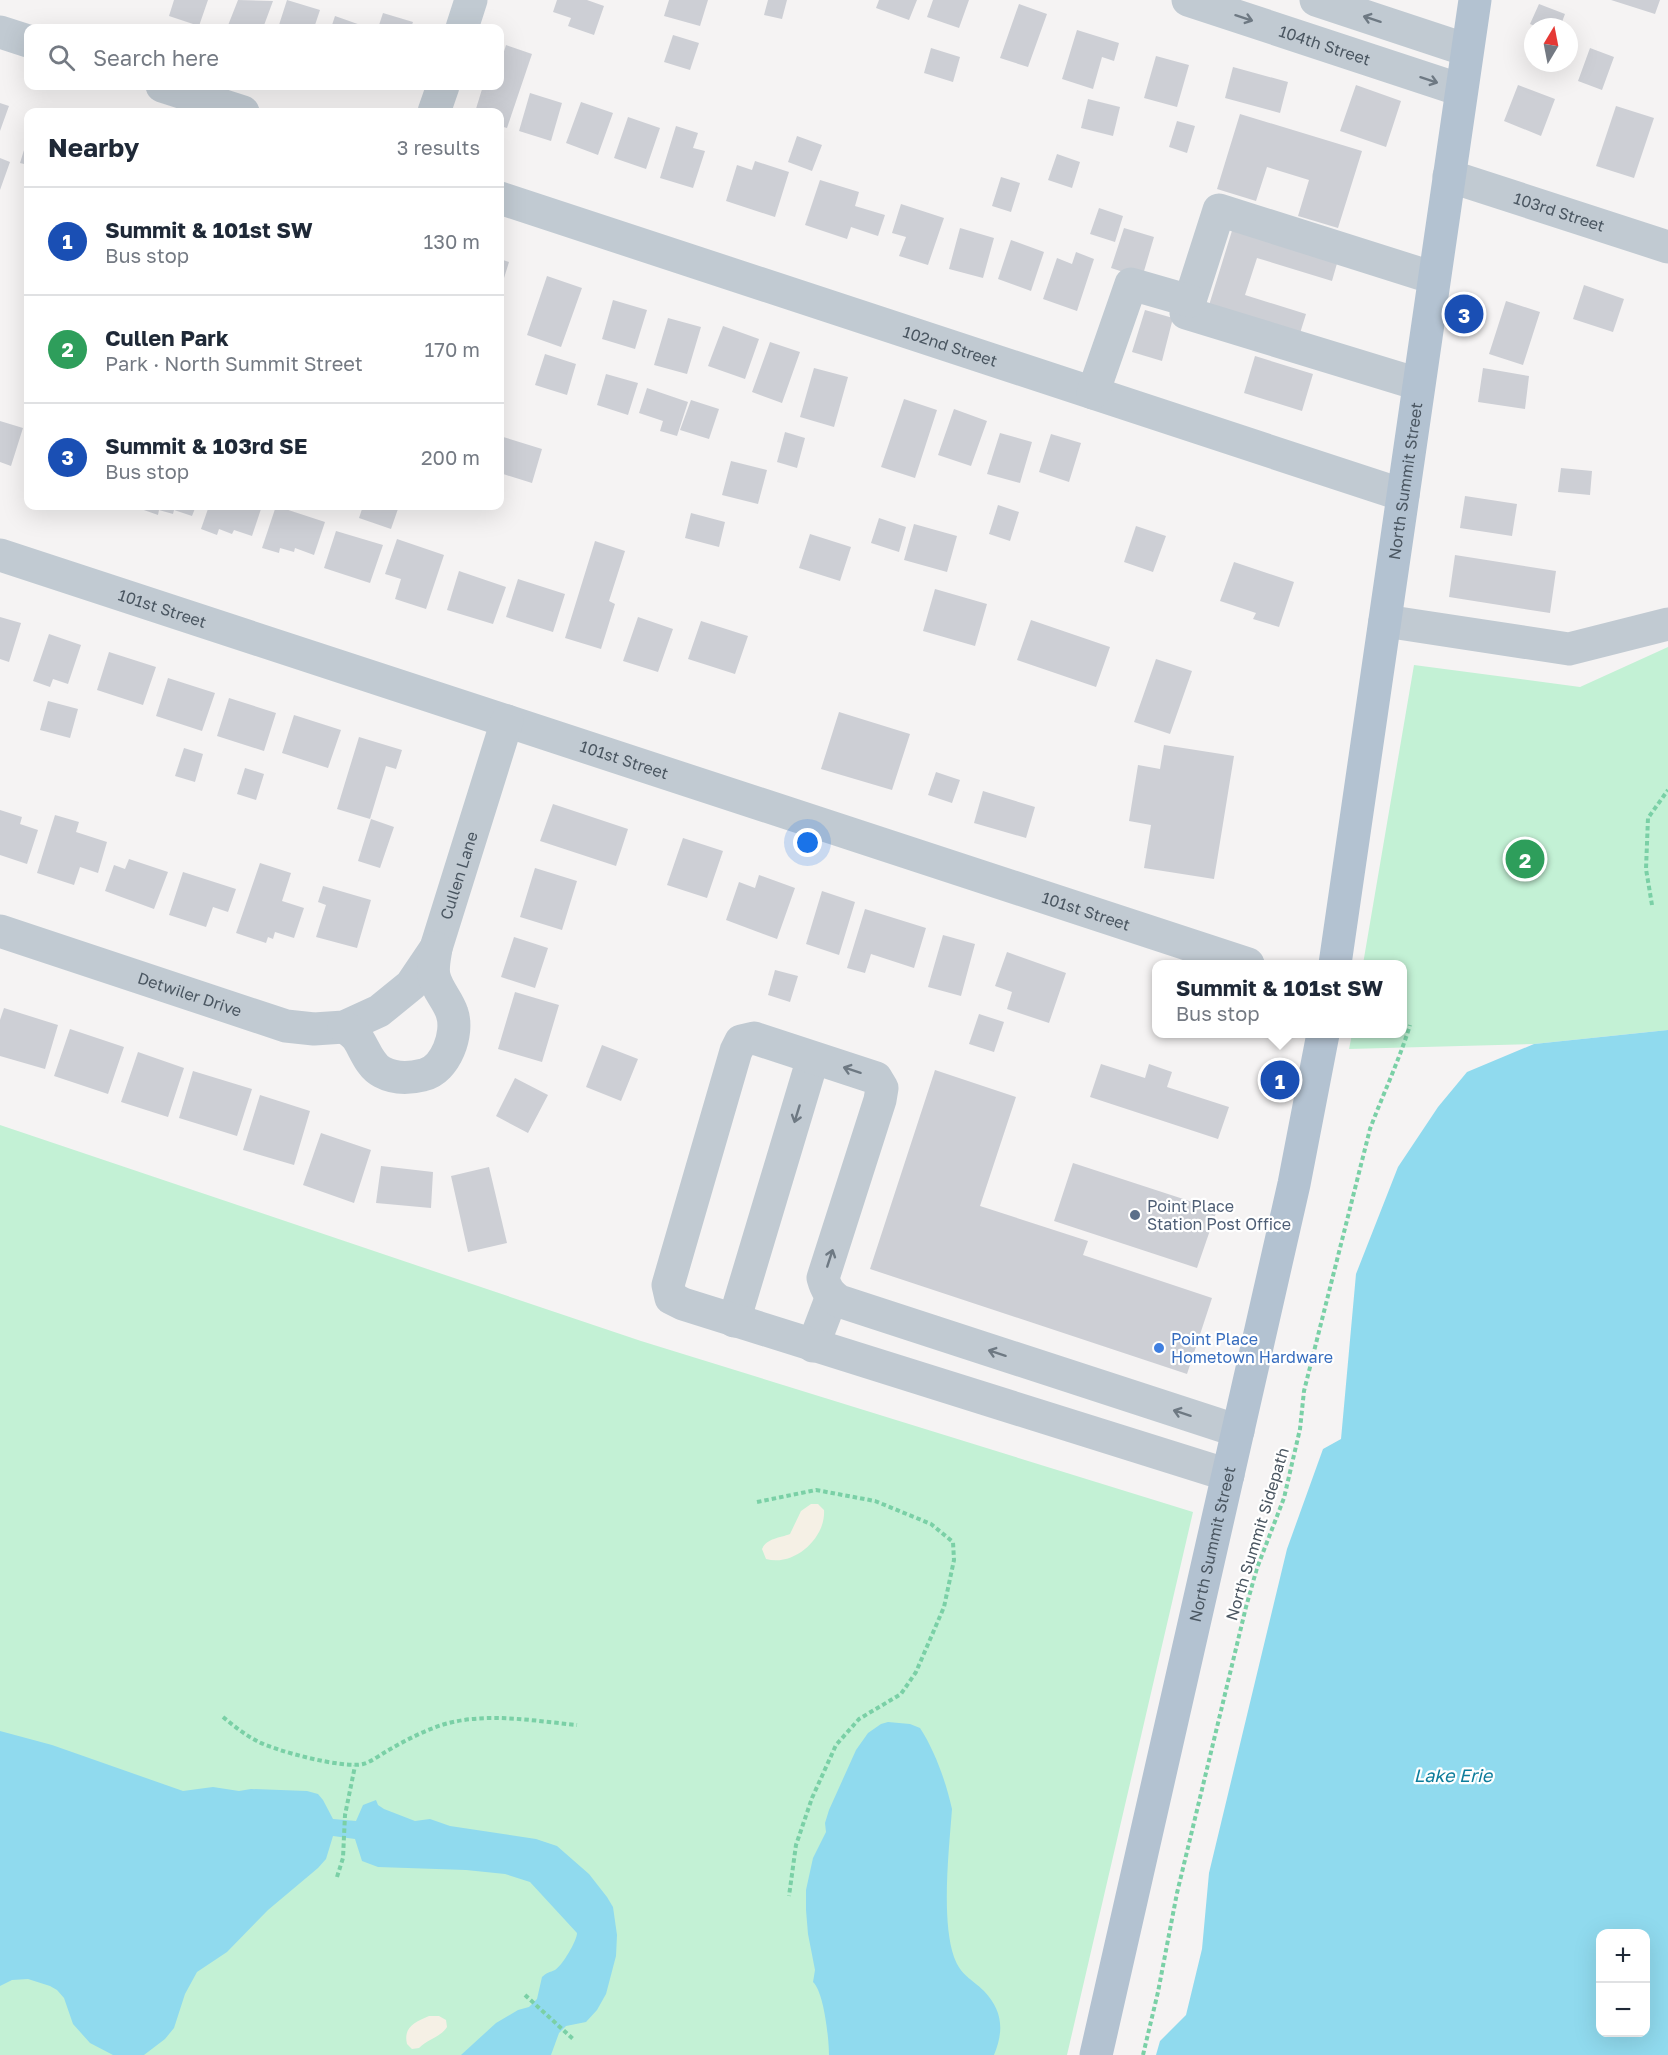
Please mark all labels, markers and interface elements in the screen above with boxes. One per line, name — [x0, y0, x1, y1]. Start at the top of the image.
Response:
one-way arrow — [1363, 12, 1382, 23]
one-way arrow — [1234, 14, 1253, 25]
north arrow — [1524, 18, 1578, 72]
street label: 104th Street — [1276, 21, 1373, 69]
search box — [24, 24, 504, 90]
icon: search — [45, 41, 78, 74]
text: Search here — [93, 44, 219, 71]
one-way arrow — [1419, 75, 1438, 86]
text: Nearby — [48, 132, 139, 163]
text: 3 results — [397, 135, 480, 159]
street label: 103rd Street — [1511, 188, 1607, 236]
text: Summit & 101st SW — [105, 216, 313, 243]
text: 1 — [62, 229, 73, 253]
text: 130 m — [424, 229, 480, 253]
text: Bus stop — [105, 243, 189, 267]
pin: 3 — [1444, 292, 1484, 336]
street label: 102nd Street — [901, 321, 1000, 371]
text: Cullen Park — [105, 324, 229, 351]
text: 2 — [61, 337, 74, 361]
text: 170 m — [425, 337, 480, 361]
text: Park · North Summit Street — [105, 351, 363, 375]
street label: North Summit Street — [1384, 401, 1426, 561]
text: Summit & 103rd SE — [105, 432, 308, 459]
text: 3 — [61, 445, 74, 469]
text: 200 m — [421, 445, 480, 469]
text: Bus stop — [105, 459, 189, 483]
street label: 101st Street — [116, 584, 209, 632]
street label: 101st Street — [578, 736, 671, 783]
your location — [793, 828, 822, 857]
street label: Cullen Lane — [436, 829, 482, 922]
pin: 2 — [1506, 836, 1544, 882]
street label: 101st Street — [1039, 887, 1133, 935]
popup — [1152, 960, 1407, 1038]
street label: Detwiler Drive — [135, 967, 244, 1021]
text: Summit & 101st SW — [1176, 974, 1383, 1001]
text: Bus stop — [1176, 1001, 1260, 1025]
pin: 1 — [1260, 1058, 1300, 1102]
one-way arrow — [843, 1064, 862, 1075]
one-way arrow — [791, 1104, 802, 1123]
place label: Point Place Station Post Office — [1147, 1196, 1291, 1234]
marker: Point Place Station Post Office — [1128, 1208, 1142, 1222]
one-way arrow — [825, 1249, 836, 1268]
place label: Point Place Hometown Hardware — [1171, 1329, 1333, 1367]
marker: Point Place Hometown Hardware — [1152, 1341, 1166, 1355]
one-way arrow — [988, 1346, 1007, 1357]
one-way arrow — [1173, 1407, 1192, 1418]
street label: North Summit Sidepath — [1221, 1445, 1293, 1623]
street label: North Summit Street — [1185, 1464, 1240, 1624]
water label: Lake Erie — [1414, 1764, 1494, 1786]
map controls — [1596, 1929, 1650, 2037]
button: + — [1596, 1929, 1650, 1983]
button: − — [1596, 1983, 1650, 2037]

